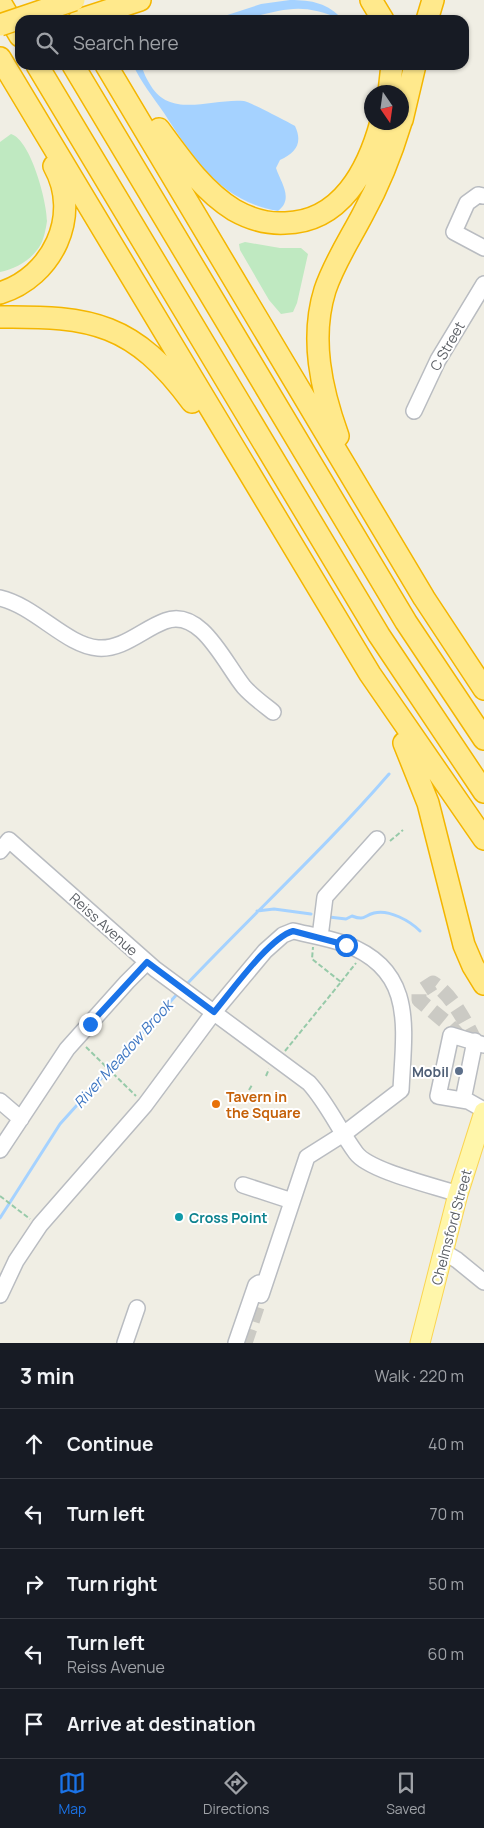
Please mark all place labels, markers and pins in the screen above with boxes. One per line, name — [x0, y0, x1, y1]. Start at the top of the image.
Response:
place label: Mobil — [412, 1062, 449, 1081]
marker: Mobil — [453, 1065, 465, 1077]
place label: Tavern in the Square — [226, 1087, 301, 1122]
marker: Tavern in the Square — [210, 1098, 222, 1110]
place label: Cross Point — [189, 1208, 267, 1227]
marker: Cross Point — [173, 1211, 185, 1223]

